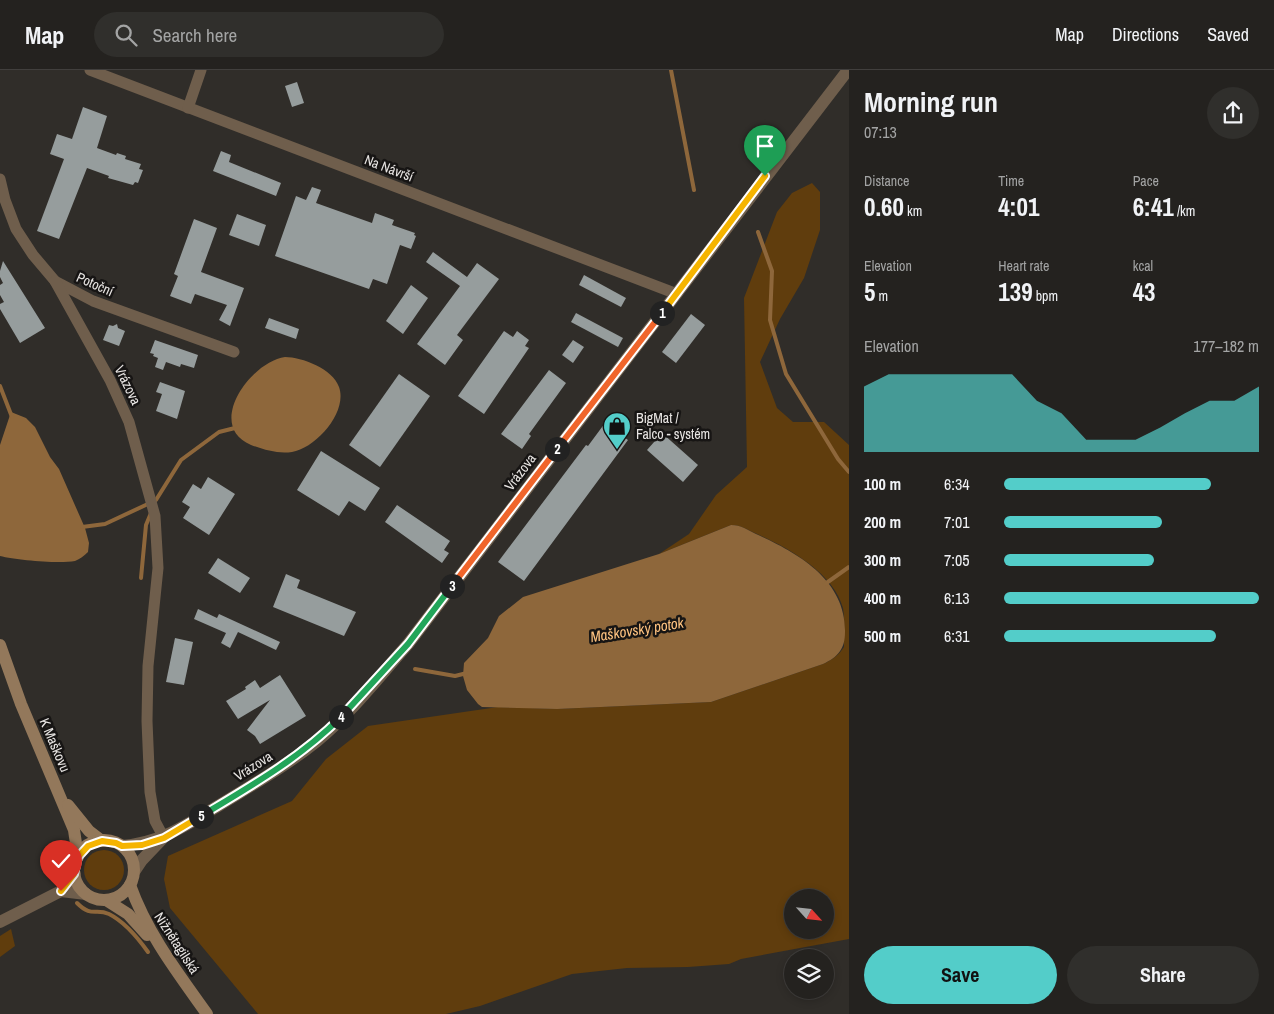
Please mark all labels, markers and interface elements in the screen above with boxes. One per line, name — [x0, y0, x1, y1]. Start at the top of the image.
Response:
search box — [94, 12, 444, 57]
text: Map — [25, 19, 64, 51]
icon: search — [112, 21, 140, 49]
text: Search here — [152, 22, 237, 48]
text: Map — [1055, 22, 1084, 47]
text: Directions — [1112, 22, 1179, 47]
text: Saved — [1207, 22, 1249, 47]
text: Morning run — [864, 83, 998, 121]
button: share — [1207, 87, 1259, 139]
text: 07:13 — [864, 121, 897, 143]
pin — [744, 125, 786, 176]
icon: arrive — [751, 132, 779, 160]
street label: Na Návrší — [362, 150, 417, 186]
text: Distance — [864, 172, 909, 190]
text: Time — [998, 172, 1024, 190]
text: Pace — [1133, 172, 1159, 190]
text: 0.60 — [864, 190, 904, 224]
text: 4:01 — [998, 190, 1039, 224]
text: 6:41 — [1133, 190, 1174, 224]
text: km — [904, 202, 922, 220]
text: /km — [1174, 202, 1195, 220]
text: Elevation — [864, 257, 912, 275]
text: Heart rate — [998, 257, 1049, 275]
text: kcal — [1133, 257, 1153, 275]
street label: Potoční — [74, 268, 117, 300]
text: 5 — [864, 275, 875, 309]
text: 139 — [998, 275, 1033, 309]
text: 43 — [1133, 275, 1155, 309]
text: m — [875, 287, 888, 305]
text: bpm — [1033, 287, 1058, 305]
pin: 1 — [650, 300, 674, 326]
text: 1 — [659, 304, 666, 322]
text: Elevation — [864, 335, 919, 357]
text: 177–182 m — [1193, 335, 1259, 357]
street label: Vrázova — [111, 362, 145, 408]
place label: BigMat / Falco - systém — [636, 409, 710, 443]
shop icon: BigMat / Falco - systém — [602, 411, 632, 450]
pin: 2 — [544, 436, 570, 462]
text: 2 — [554, 440, 561, 458]
street label: Vrázova — [500, 449, 540, 494]
text: 100 m — [864, 473, 901, 495]
text: 6:34 — [944, 473, 970, 495]
text: 200 m — [864, 511, 901, 533]
text: 7:01 — [944, 511, 970, 533]
text: 300 m — [864, 549, 901, 571]
text: 7:05 — [944, 549, 970, 571]
pin: 3 — [440, 574, 464, 598]
text: 3 — [449, 577, 456, 595]
text: 400 m — [864, 587, 901, 609]
text: 6:13 — [944, 587, 970, 609]
water label: Maškovský potok — [589, 612, 686, 647]
text: 500 m — [864, 625, 901, 647]
text: 6:31 — [944, 625, 970, 647]
pin: 4 — [328, 704, 354, 730]
text: 4 — [338, 708, 345, 726]
street label: K Maškovu — [36, 715, 74, 775]
street label: Vrázova — [231, 747, 276, 785]
pin: 5 — [188, 804, 214, 828]
text: 5 — [198, 807, 205, 825]
pin — [40, 840, 82, 891]
icon: check — [47, 847, 75, 875]
north arrow — [784, 889, 834, 939]
map controls — [784, 889, 834, 999]
street label: Nižnětagilská — [151, 909, 204, 978]
button: Save — [864, 946, 1057, 1004]
button: Share — [1067, 946, 1259, 1004]
button: layers — [784, 949, 834, 999]

